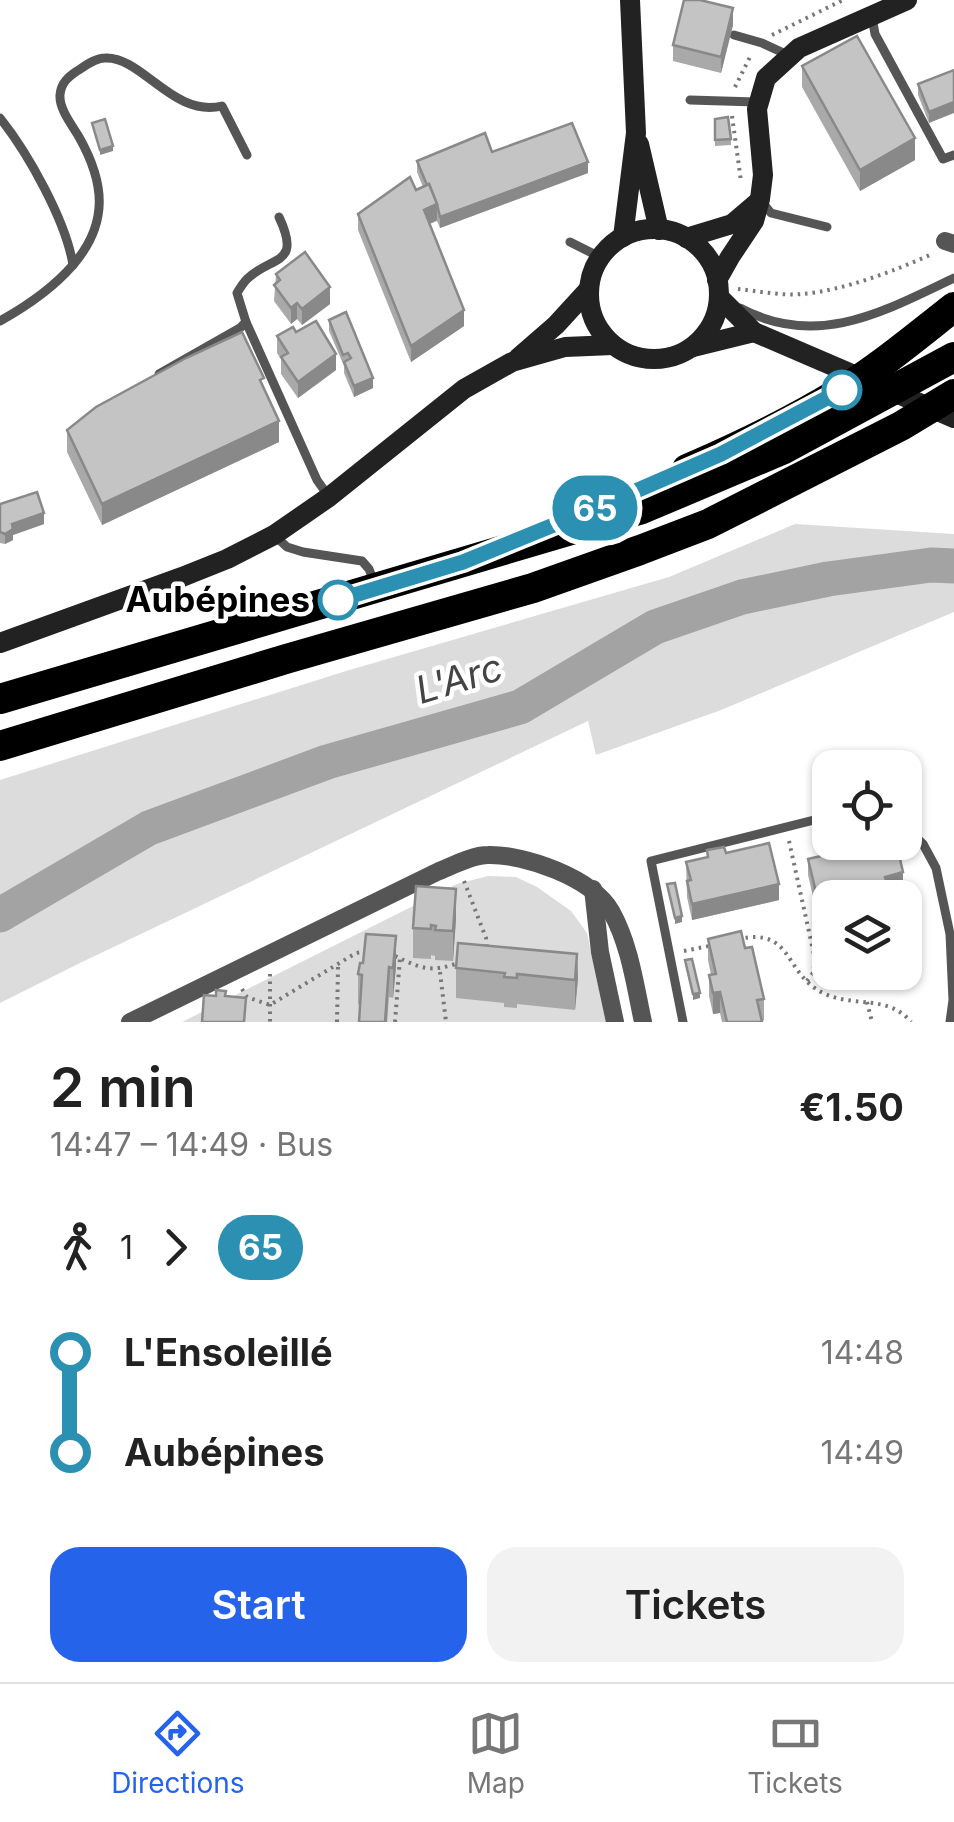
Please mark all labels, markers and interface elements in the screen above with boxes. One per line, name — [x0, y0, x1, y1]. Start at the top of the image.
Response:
unlabelled marker — [823, 371, 861, 409]
line badge: 65 — [550, 476, 640, 540]
text: 65 — [572, 487, 618, 529]
place label: Aubépines — [125, 578, 310, 620]
marker: Aubépines — [319, 581, 357, 619]
water label: L'Arc — [410, 643, 508, 713]
map controls — [812, 750, 922, 990]
button: locate — [812, 750, 922, 860]
button: layers — [812, 880, 922, 990]
text: 2 min — [50, 1054, 196, 1120]
text: €1.50 — [799, 1084, 904, 1130]
text: 14:47 – 14:49 · Bus — [50, 1125, 333, 1164]
icon: walk — [50, 1220, 105, 1275]
icon: forward — [148, 1220, 203, 1275]
text: 65 — [238, 1226, 283, 1268]
text: 1 — [120, 1228, 133, 1267]
text: L'Ensoleillé — [124, 1329, 333, 1375]
text: 14:48 — [821, 1333, 904, 1372]
text: Aubépines — [124, 1429, 324, 1475]
text: 14:49 — [821, 1433, 904, 1472]
button: Start — [50, 1547, 467, 1662]
button: Tickets — [487, 1547, 904, 1662]
tab: Directions — [111, 1706, 245, 1800]
tab: Map — [467, 1706, 525, 1800]
tab: Tickets — [747, 1706, 843, 1800]

